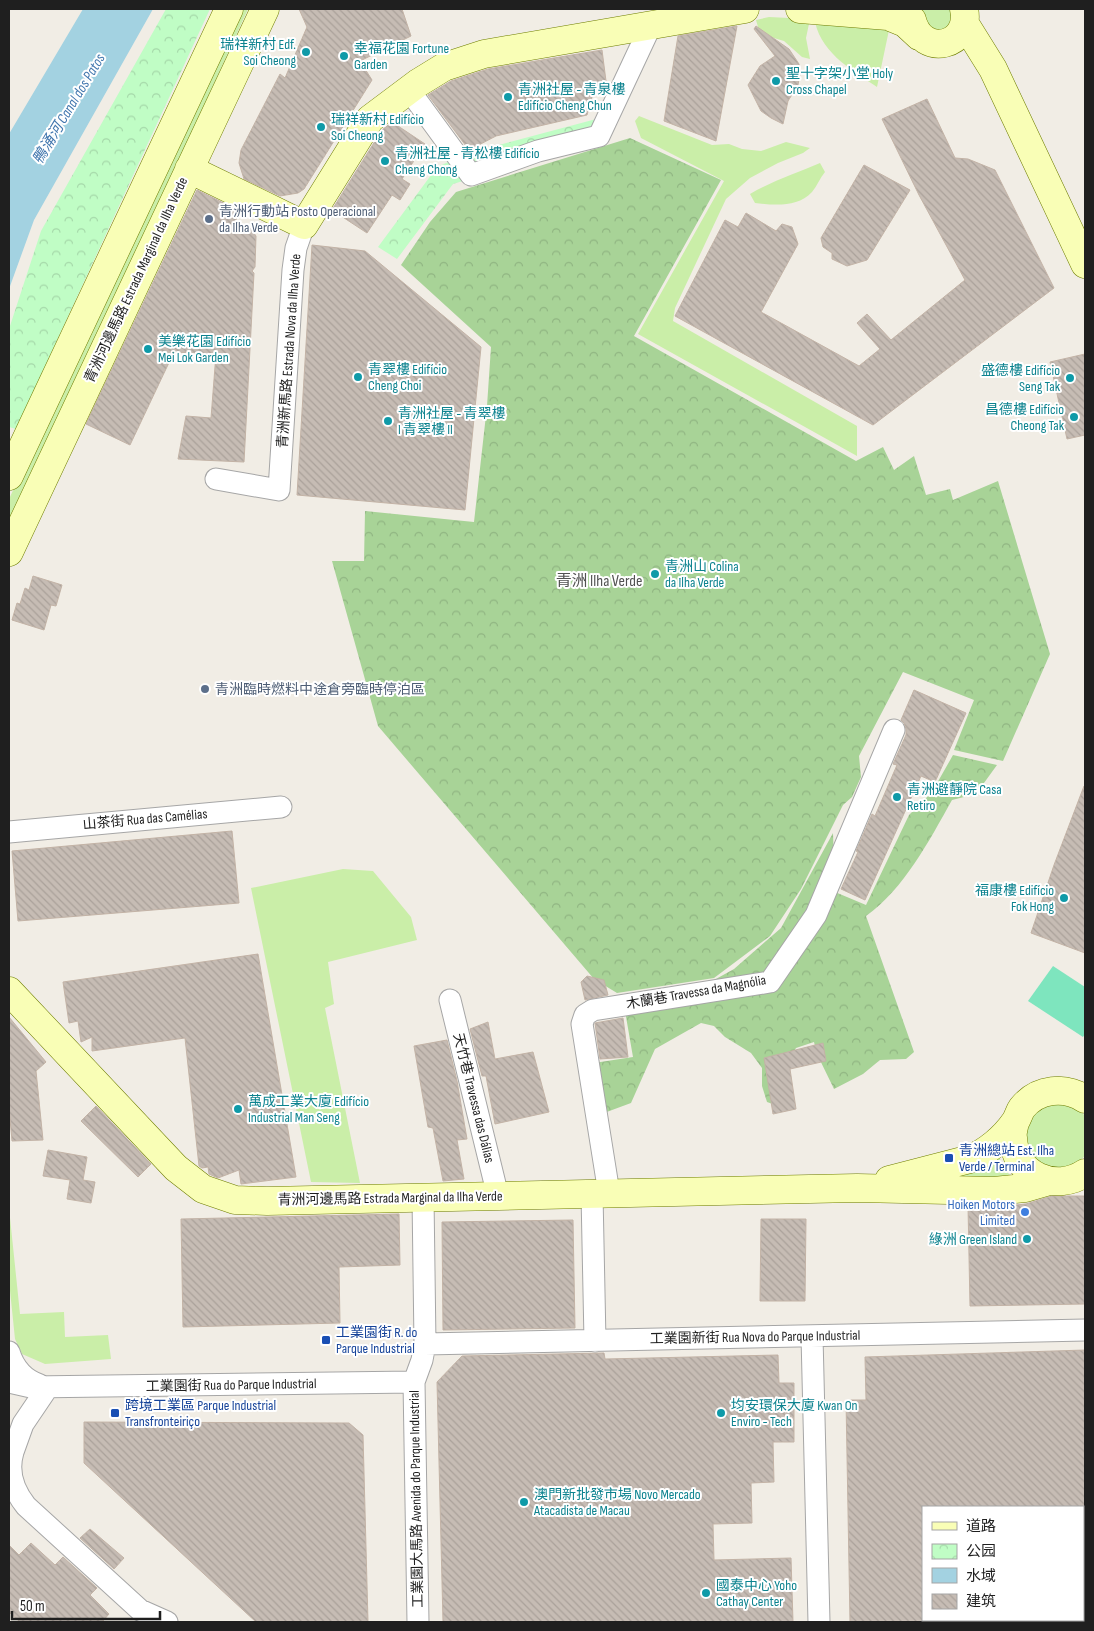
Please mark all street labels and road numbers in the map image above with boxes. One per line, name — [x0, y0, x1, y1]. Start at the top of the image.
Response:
street label: 青洲河邊馬路 Estrada Marginal da Ilha Verde — [81, 174, 191, 386]
street label: 青洲新馬路 Estrada Nova da Ilha Verde — [274, 253, 304, 449]
street label: 山茶街 Rua das Camélias — [82, 805, 208, 833]
street label: 木蘭巷 Travessa da Magnólia — [625, 971, 767, 1013]
street label: 天竹巷 Travessa das Dálias — [450, 1031, 498, 1165]
street label: 青洲河邊馬路 Estrada Marginal da Ilha Verde — [277, 1188, 503, 1208]
street label: 工業園新街 Rua Nova do Parque Industrial — [650, 1327, 860, 1347]
street label: 工業園街 Rua do Parque Industrial — [145, 1375, 317, 1395]
street label: 工業園大馬路 Avenida do Parque Industrial — [406, 1390, 426, 1608]

